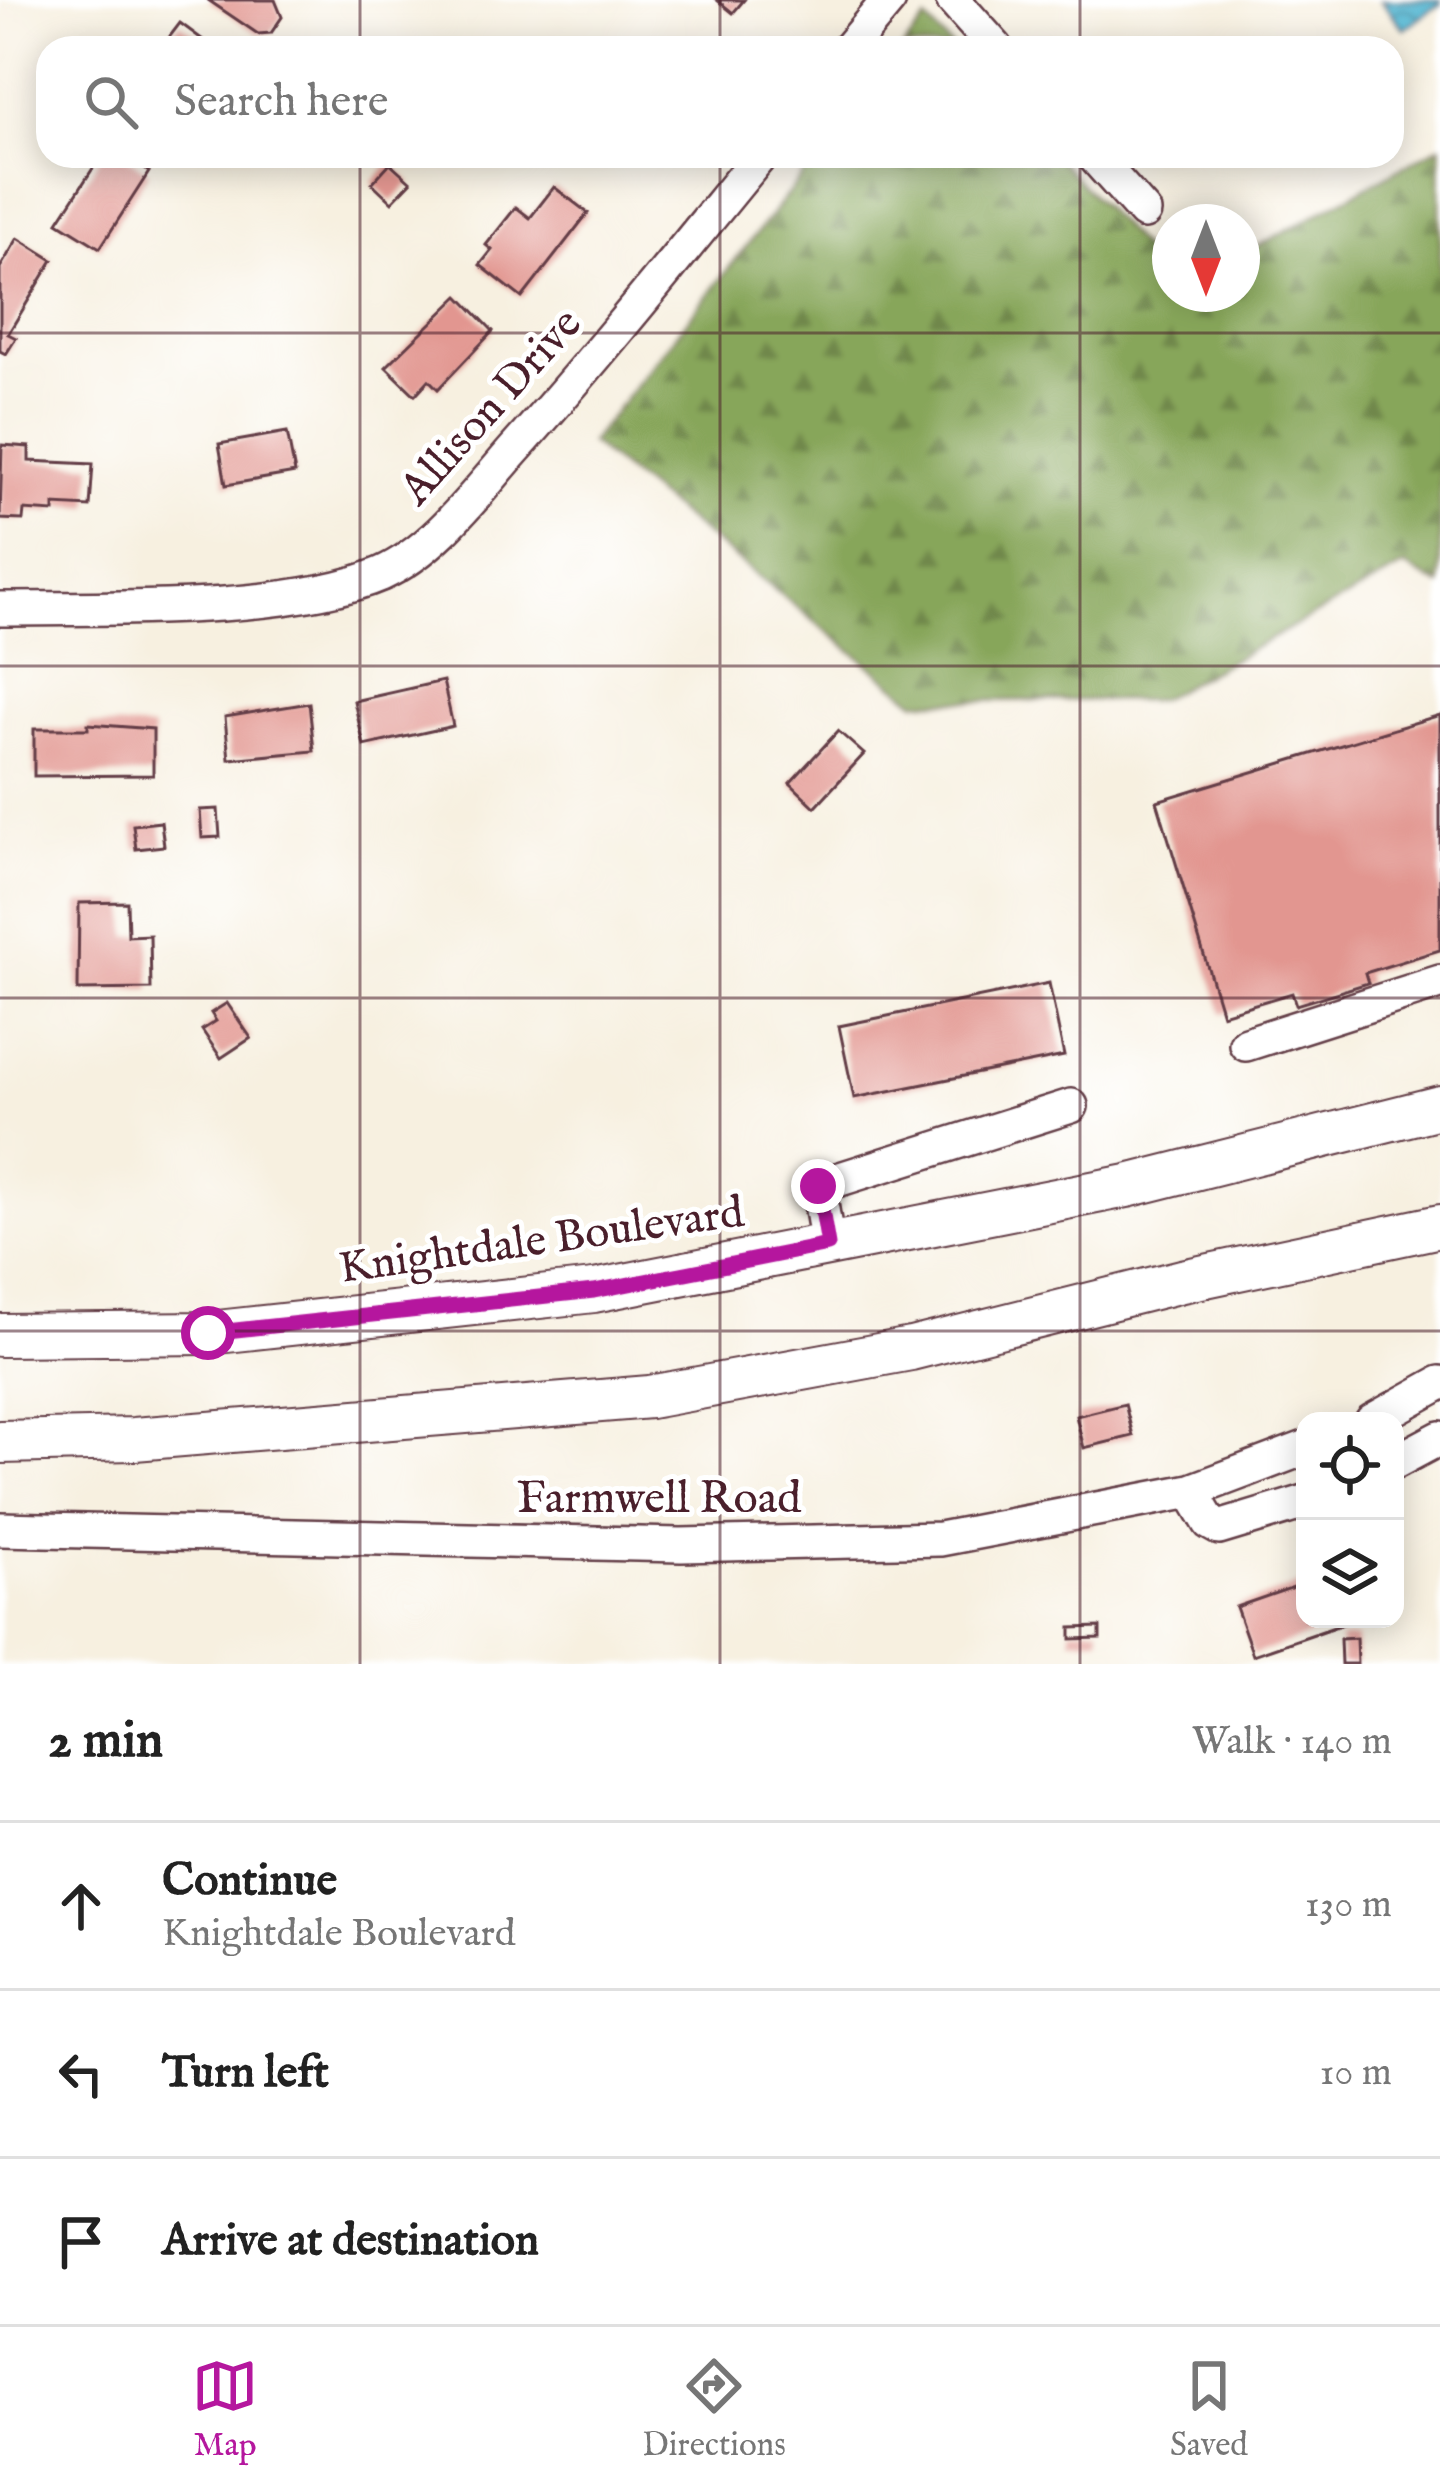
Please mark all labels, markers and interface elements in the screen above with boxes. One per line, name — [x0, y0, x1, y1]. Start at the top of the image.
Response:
search box — [36, 36, 1404, 168]
icon: search — [78, 69, 144, 135]
text: Search here — [174, 74, 388, 131]
north arrow — [1152, 204, 1260, 312]
street label: Allison Drive — [388, 297, 595, 518]
route end — [791, 1159, 845, 1213]
street label: Knightdale Boulevard — [335, 1185, 748, 1298]
route start — [181, 1306, 235, 1360]
map controls — [1296, 1412, 1404, 1628]
button: locate — [1296, 1412, 1404, 1520]
street label: Farmwell Road — [517, 1471, 802, 1528]
button: layers — [1296, 1520, 1404, 1628]
text: 2 min — [48, 1710, 163, 1775]
text: Walk · 140 m — [1192, 1718, 1392, 1767]
text: Continue — [162, 1853, 337, 1910]
icon: ahead — [48, 1873, 114, 1939]
text: 130 m — [1305, 1881, 1392, 1930]
text: Knightdale Boulevard — [162, 1910, 516, 1959]
icon: left — [48, 2041, 114, 2107]
text: Turn left — [162, 2045, 329, 2102]
text: 10 m — [1320, 2049, 1392, 2098]
icon: arrive — [48, 2209, 114, 2275]
text: Arrive at destination — [162, 2213, 539, 2270]
tab: Map — [192, 2353, 258, 2467]
tab: Directions — [642, 2353, 786, 2467]
tab: Saved — [1170, 2353, 1248, 2467]

